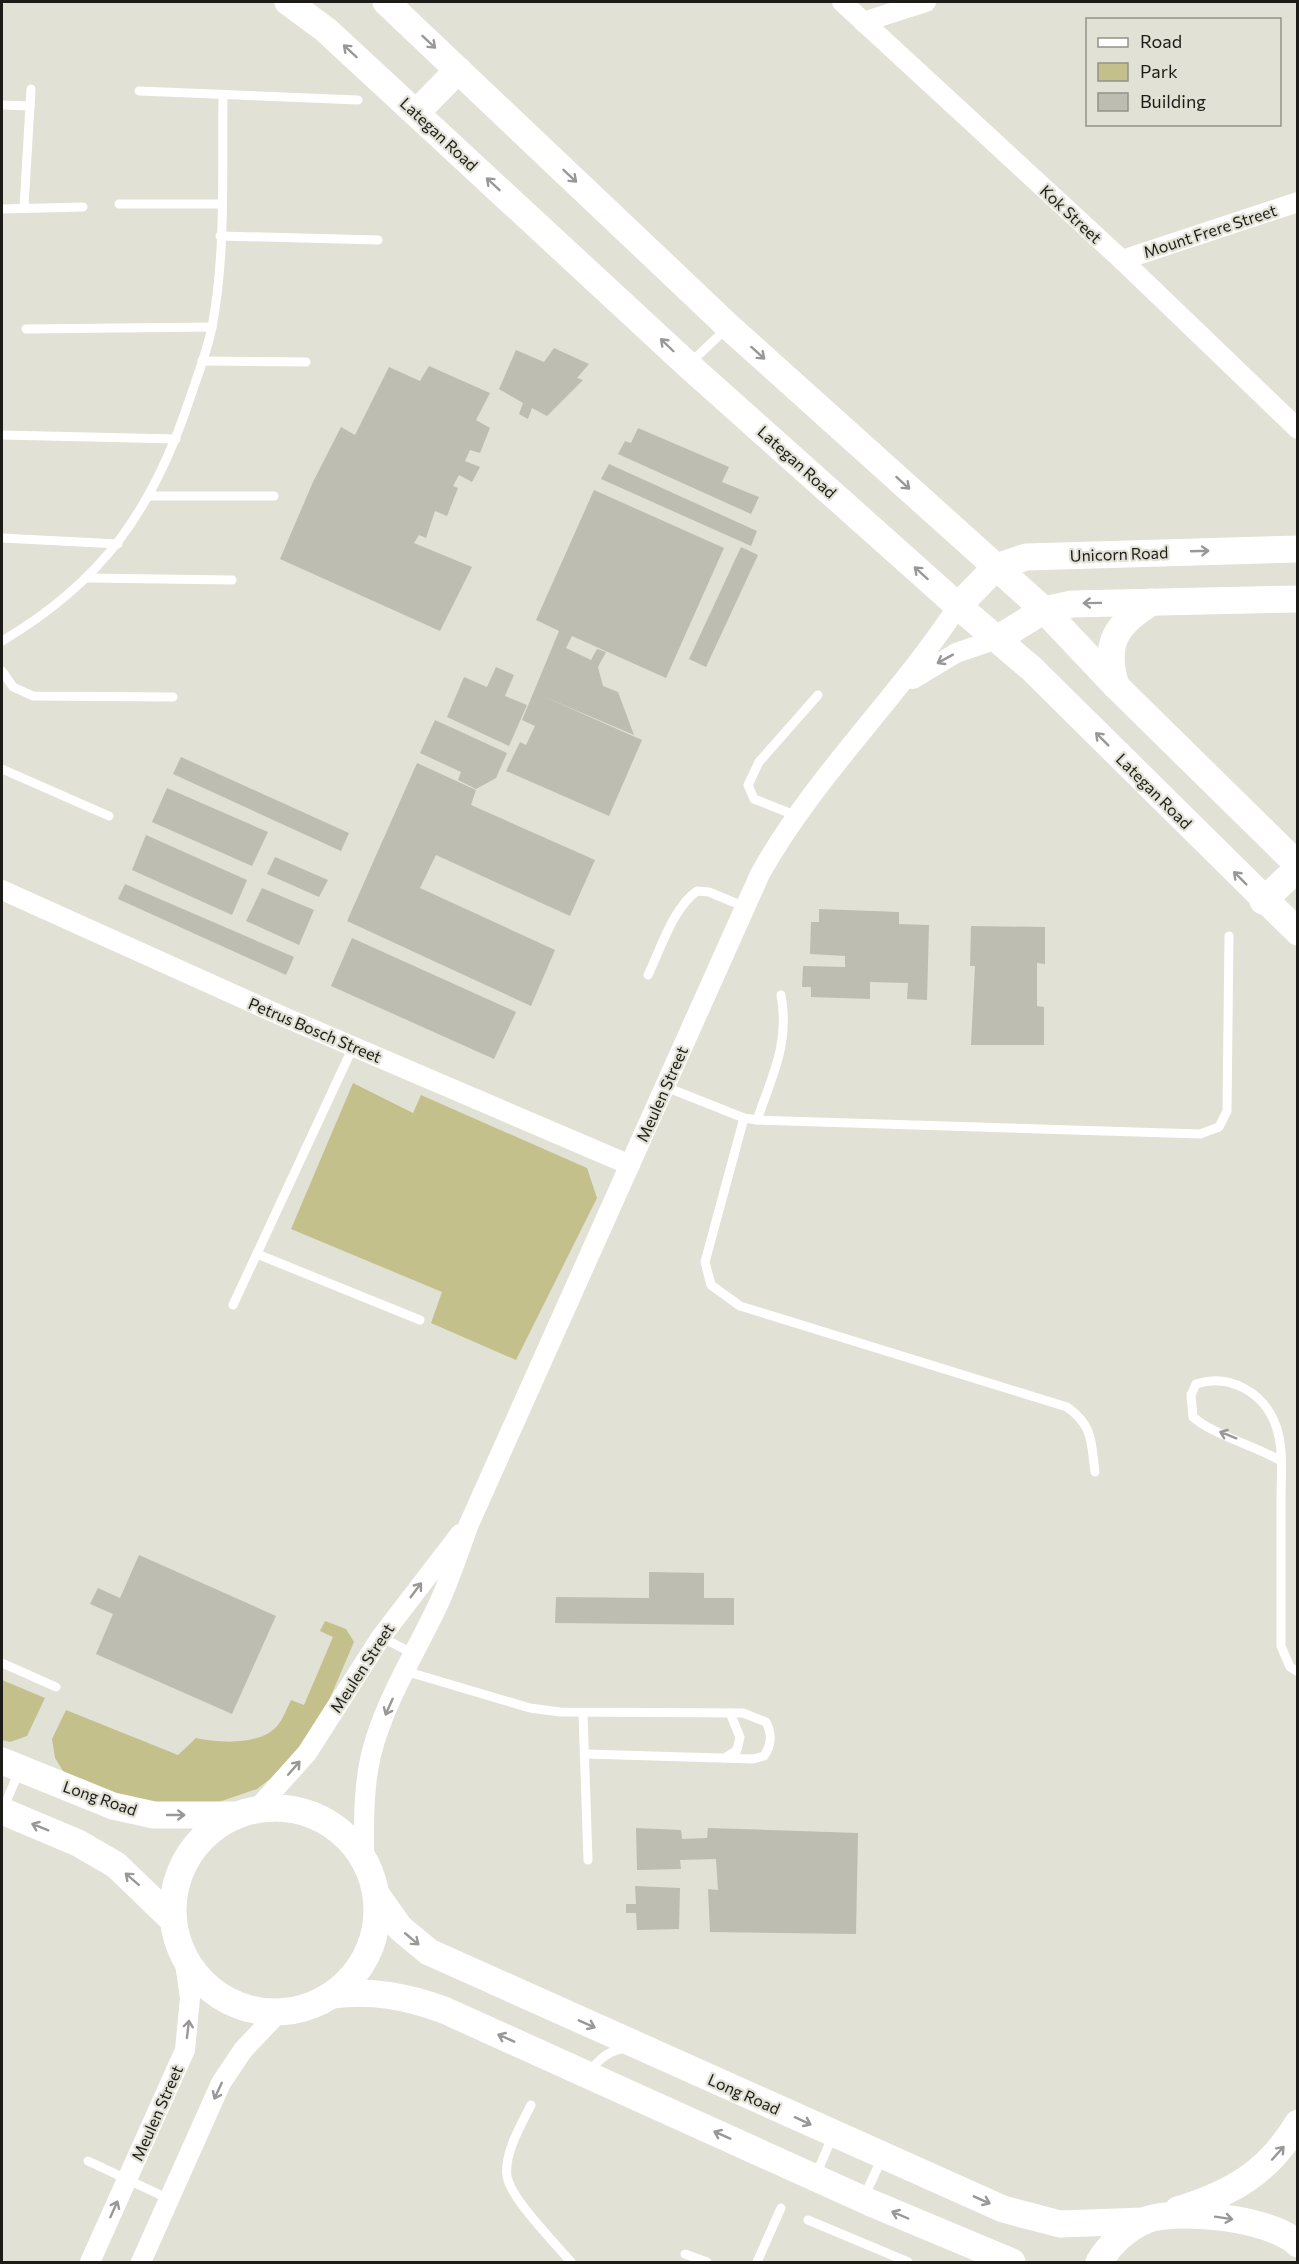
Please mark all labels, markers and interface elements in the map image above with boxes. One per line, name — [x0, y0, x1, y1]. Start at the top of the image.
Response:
legend — [1086, 18, 1281, 126]
text: Road — [1140, 30, 1182, 52]
one-way arrow — [421, 34, 436, 49]
one-way arrow — [342, 44, 357, 58]
text: Park — [1140, 60, 1178, 82]
text: Building — [1140, 90, 1206, 112]
street label: Lategan Road — [397, 93, 482, 174]
one-way arrow — [562, 169, 577, 183]
one-way arrow — [486, 177, 501, 191]
street label: Kok Street — [1037, 181, 1106, 247]
street label: Mount Frere Street — [1141, 200, 1279, 261]
one-way arrow — [659, 337, 674, 352]
one-way arrow — [750, 346, 765, 360]
street label: Lategan Road — [754, 421, 840, 502]
one-way arrow — [895, 476, 910, 490]
street label: Unicorn Road — [1069, 542, 1169, 565]
one-way arrow — [1189, 546, 1209, 557]
one-way arrow — [914, 566, 929, 580]
one-way arrow — [1083, 598, 1103, 609]
one-way arrow — [937, 653, 954, 665]
one-way arrow — [1095, 732, 1110, 747]
street label: Lategan Road — [1113, 749, 1196, 832]
one-way arrow — [1233, 870, 1247, 885]
street label: Petrus Bosch Street — [246, 993, 385, 1066]
street label: Meulen Street — [632, 1043, 691, 1145]
one-way arrow — [1220, 1429, 1238, 1440]
one-way arrow — [409, 1582, 422, 1598]
street label: Meulen Street — [326, 1619, 398, 1716]
one-way arrow — [383, 1697, 394, 1716]
one-way arrow — [287, 1761, 301, 1776]
street label: Long Road — [61, 1776, 140, 1819]
one-way arrow — [166, 1809, 186, 1821]
one-way arrow — [31, 1821, 50, 1832]
one-way arrow — [124, 1872, 139, 1886]
one-way arrow — [404, 1932, 420, 1945]
one-way arrow — [578, 2018, 596, 2030]
one-way arrow — [182, 2020, 193, 2040]
one-way arrow — [497, 2031, 515, 2042]
street label: Meulen Street — [127, 2062, 186, 2164]
street label: Long Road — [705, 2069, 783, 2118]
one-way arrow — [211, 2082, 223, 2100]
one-way arrow — [794, 2116, 812, 2128]
one-way arrow — [714, 2128, 732, 2140]
one-way arrow — [1271, 2145, 1285, 2160]
one-way arrow — [972, 2195, 990, 2206]
one-way arrow — [109, 2201, 121, 2219]
one-way arrow — [891, 2209, 910, 2220]
one-way arrow — [1213, 2213, 1233, 2224]

